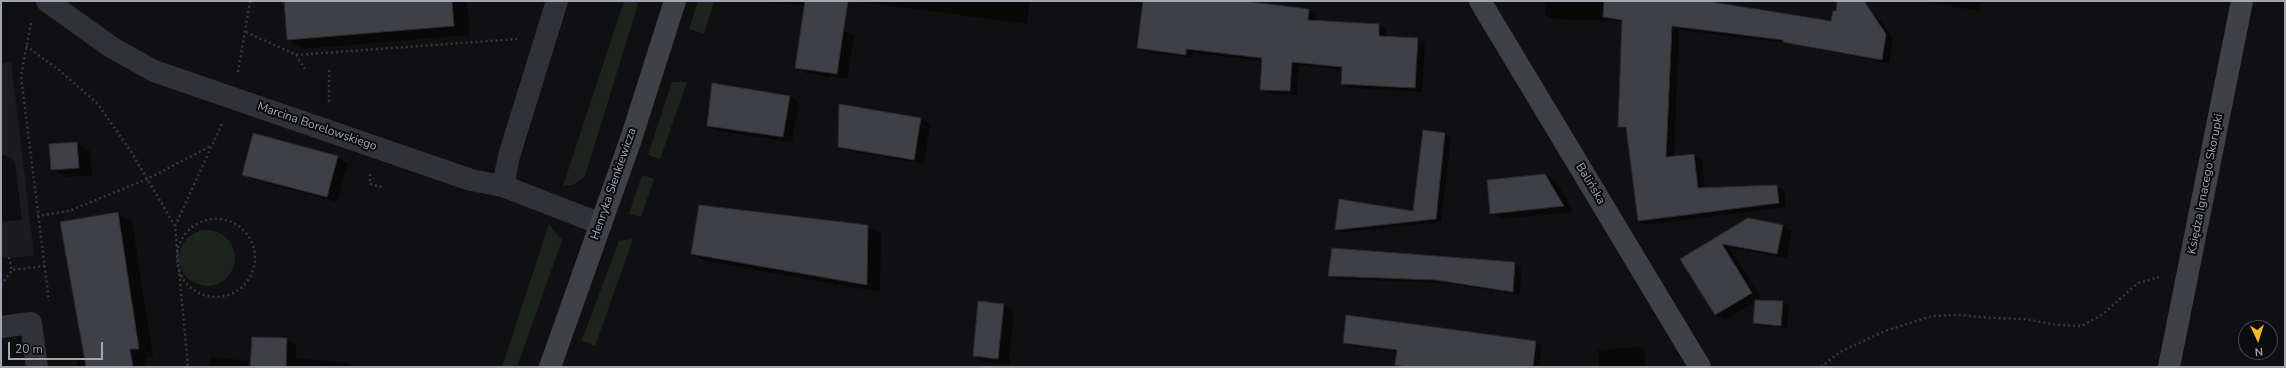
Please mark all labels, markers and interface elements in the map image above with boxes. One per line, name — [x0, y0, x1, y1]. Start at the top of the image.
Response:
street label: Marcina Borelowskiego — [255, 100, 379, 154]
street label: Księdza Ignacego Skorupki — [2185, 113, 2227, 255]
street label: Henryka Sienkiewicza — [588, 126, 640, 242]
street label: Balińska — [1572, 161, 1608, 207]
north arrow — [2238, 320, 2278, 360]
scale bar — [10, 334, 105, 360]
text: 20 m — [15, 341, 43, 357]
text: N — [2254, 344, 2263, 359]

